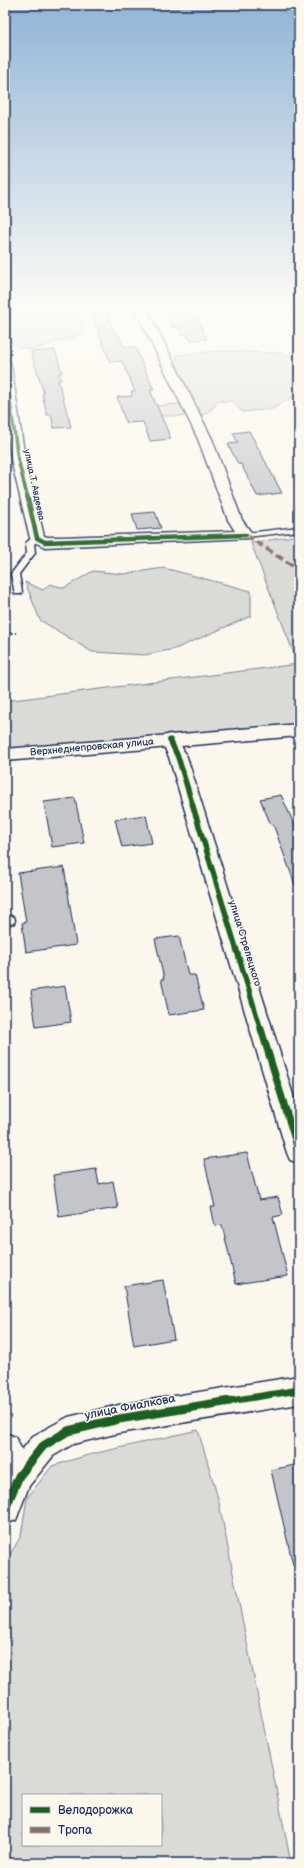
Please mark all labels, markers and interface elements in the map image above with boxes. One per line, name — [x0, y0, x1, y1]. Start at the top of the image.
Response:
street label: улица Т. Авдеева — [21, 448, 47, 522]
street label: Верхнеднепровская улица — [30, 736, 155, 758]
street label: улица Стрелецкого — [226, 899, 264, 987]
street label: улица Фиалкова — [83, 1391, 177, 1423]
legend — [22, 1794, 162, 1846]
text: Велодорожка — [58, 1803, 133, 1818]
text: Тропа — [58, 1823, 92, 1838]

